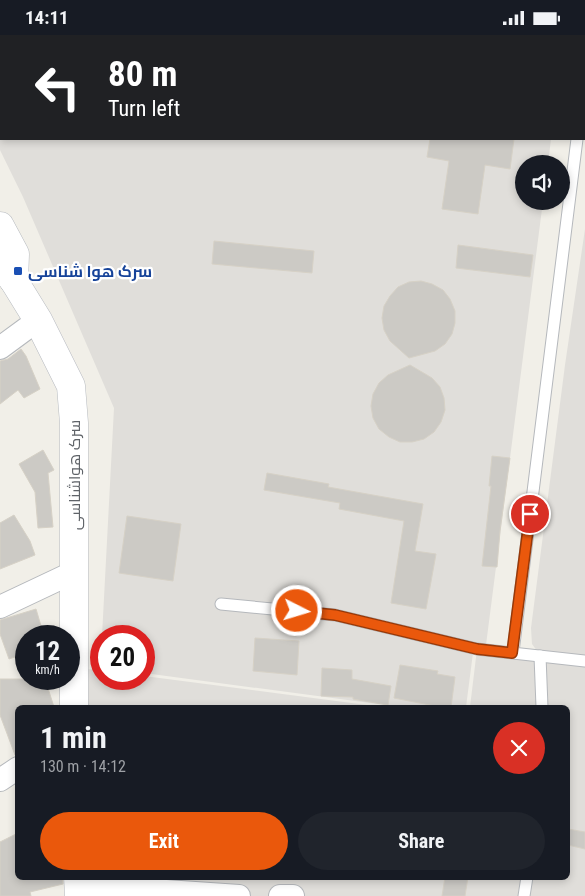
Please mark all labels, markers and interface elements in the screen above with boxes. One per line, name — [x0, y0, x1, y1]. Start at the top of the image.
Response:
text: 14:11 — [25, 6, 69, 29]
text: 80 m — [108, 54, 177, 95]
icon: left — [25, 55, 90, 120]
text: Turn left — [108, 96, 180, 121]
map controls — [515, 155, 570, 210]
button: sound — [515, 155, 570, 210]
place label: سرک هوا شناسی — [28, 262, 152, 281]
marker: سرک هوا شناسی — [12, 265, 24, 277]
street label: سرک هواشناسی — [65, 420, 85, 530]
pin — [509, 493, 551, 535]
icon: arrive — [516, 500, 544, 528]
position arrow — [270, 584, 322, 636]
speed limit sign: 20 — [90, 625, 155, 690]
text: 12 — [35, 637, 60, 666]
text: km/h — [35, 663, 60, 677]
text: 1 min — [40, 720, 107, 755]
button: close — [493, 722, 545, 774]
text: 130 m · 14:12 — [40, 757, 126, 776]
button: Exit — [40, 812, 288, 870]
button: Share — [298, 812, 545, 870]

